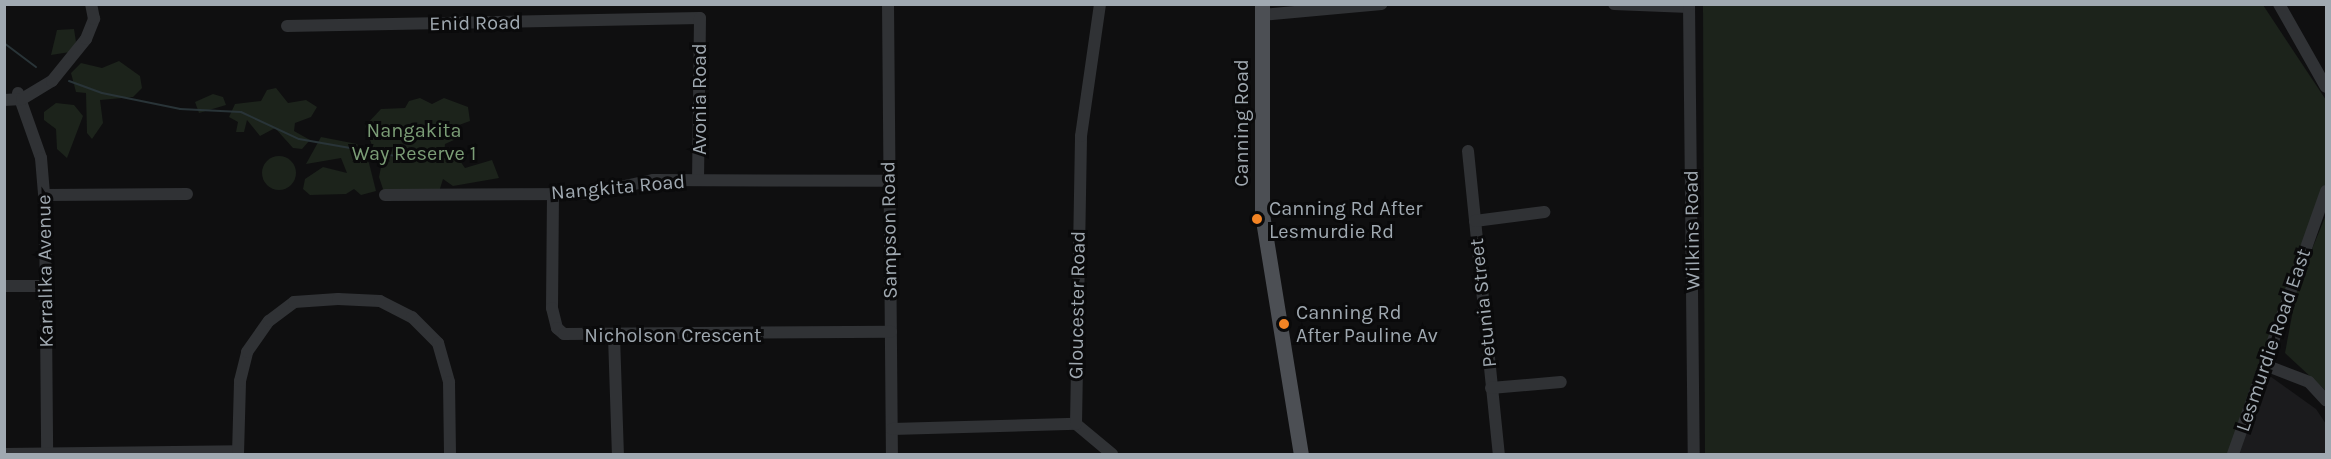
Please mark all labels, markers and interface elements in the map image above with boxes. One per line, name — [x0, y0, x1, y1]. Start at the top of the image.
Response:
street label: Enid Road — [429, 10, 521, 36]
street label: Avonia Road — [687, 43, 711, 155]
street label: Canning Road — [1229, 59, 1253, 187]
park label: Nangakita Way Reserve 1 — [352, 118, 476, 165]
street label: Sampson Road — [876, 161, 902, 299]
street label: Nangkita Road — [550, 169, 686, 205]
street label: Wilkins Road — [1679, 170, 1705, 290]
street label: Karralika Avenue — [32, 194, 58, 348]
place label: Canning Rd After Lesmurdie Rd — [1269, 196, 1422, 243]
marker: Canning Rd After Lesmurdie Rd — [1250, 212, 1264, 226]
street label: Gloucester Road — [1064, 231, 1090, 379]
street label: Petunia Street — [1464, 237, 1502, 369]
street label: Lesmurdie Road East — [2230, 245, 2316, 435]
place label: Canning Rd After Pauline Av — [1296, 300, 1438, 347]
marker: Canning Rd After Pauline Av — [1277, 317, 1291, 331]
street label: Nicholson Crescent — [584, 323, 762, 347]

